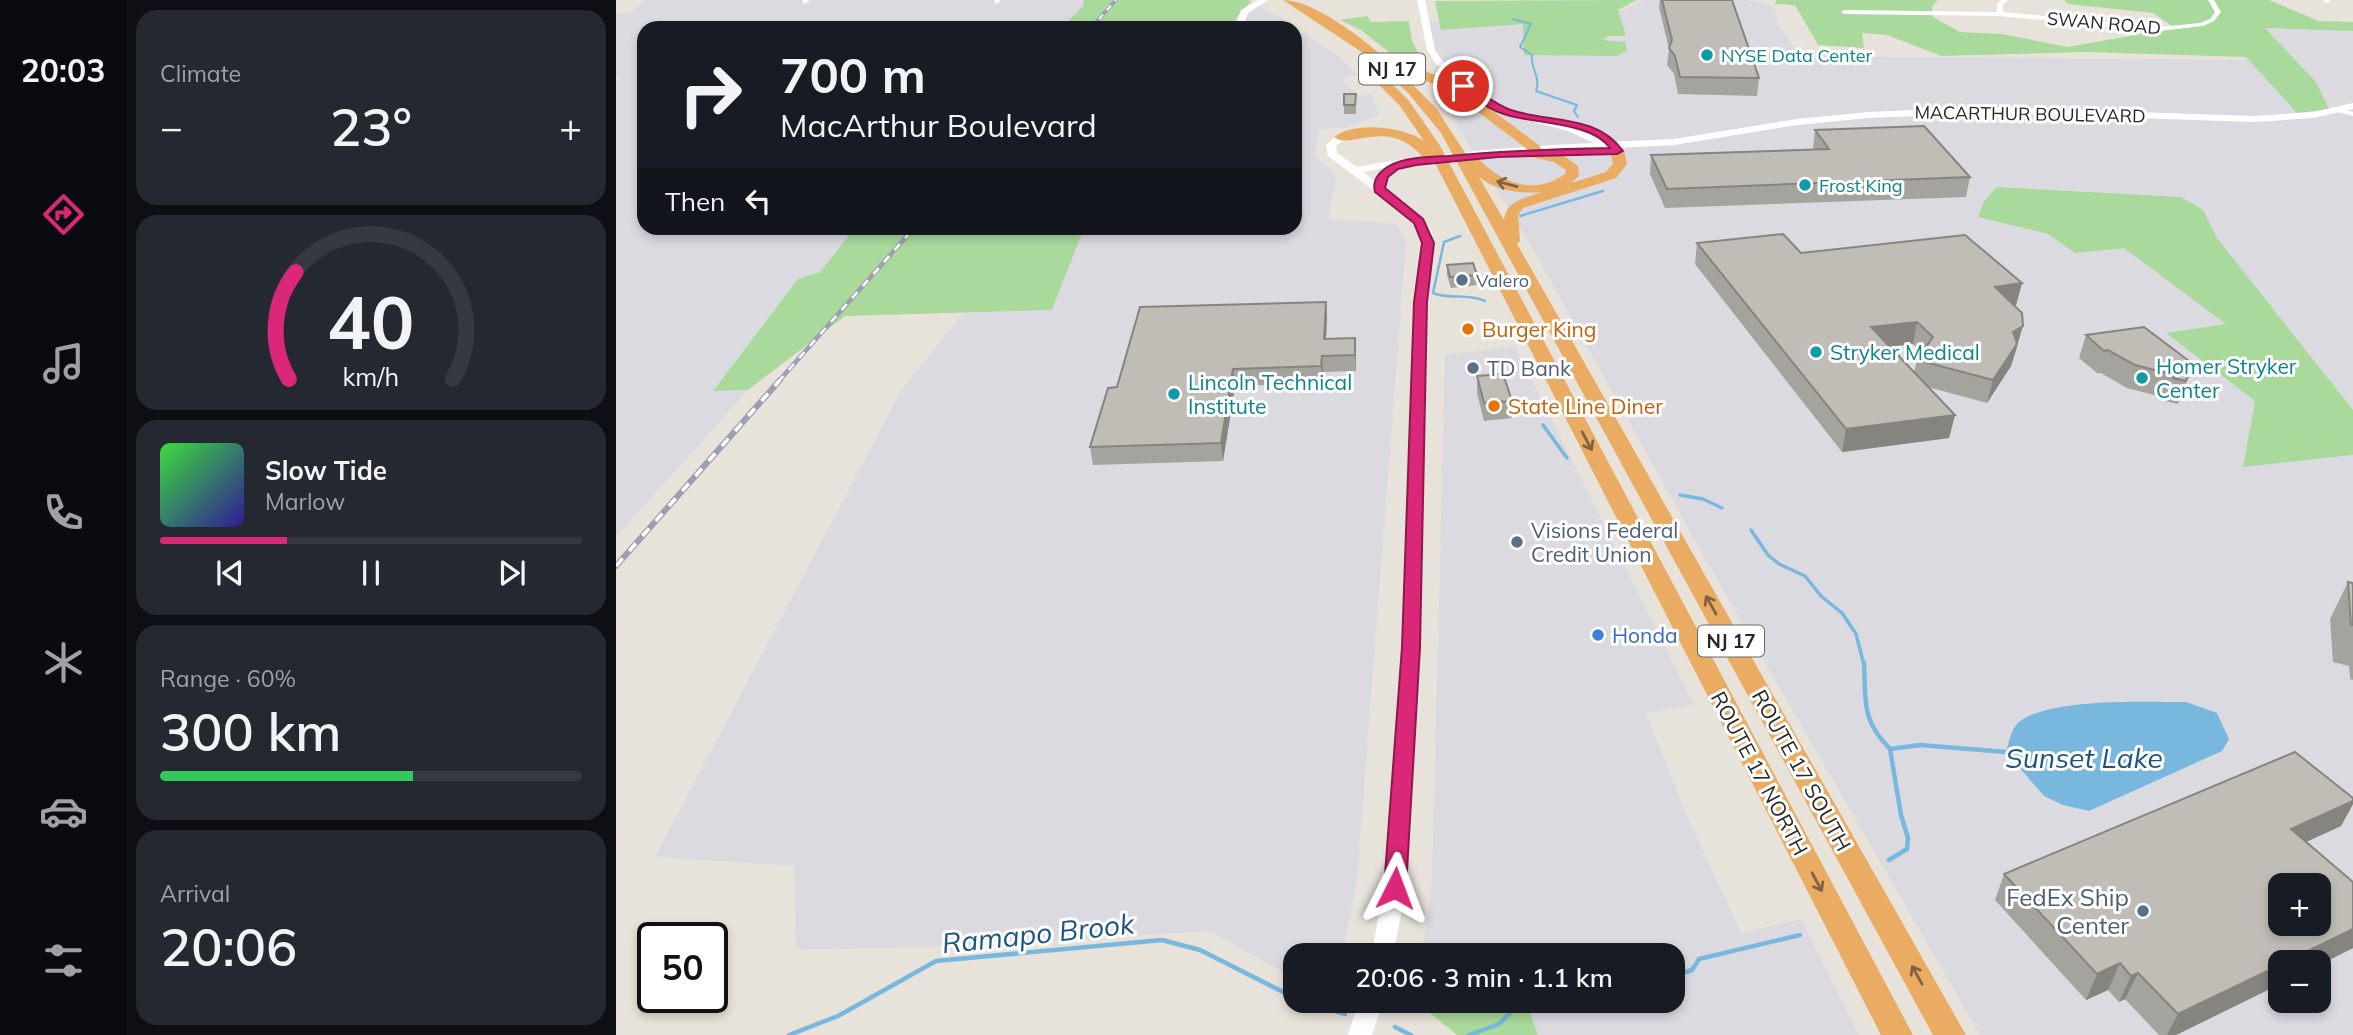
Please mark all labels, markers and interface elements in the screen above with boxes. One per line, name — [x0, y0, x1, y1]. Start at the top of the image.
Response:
street label: SWAN ROAD — [2046, 7, 2162, 39]
text: 700 m — [780, 44, 926, 105]
place label: NYSE Data Center — [1721, 44, 1873, 67]
marker: NYSE Data Center — [1699, 47, 1715, 63]
icon: right — [665, 49, 756, 140]
text: 20:03 — [21, 50, 105, 90]
road number: NJ 17 — [1359, 54, 1425, 85]
pin — [1433, 56, 1493, 116]
text: Climate — [160, 59, 241, 88]
icon: arrive — [1444, 67, 1482, 105]
text: 23° — [330, 94, 412, 159]
street label: MACARTHUR BOULEVARD — [1914, 100, 2146, 128]
text: − — [160, 103, 183, 151]
text: + — [559, 103, 582, 151]
text: MacArthur Boulevard — [780, 105, 1097, 145]
place label: Frost King — [1819, 174, 1903, 197]
one-way arrow — [1496, 177, 1518, 190]
marker: Frost King — [1797, 177, 1813, 193]
icon: left — [739, 182, 777, 220]
text: Then — [665, 185, 725, 218]
icon: directions — [39, 190, 88, 239]
place label: Valero — [1476, 269, 1529, 292]
marker: Valero — [1454, 272, 1470, 288]
text: 40 — [327, 276, 415, 367]
place label: Burger King — [1482, 316, 1596, 342]
marker: Burger King — [1460, 321, 1476, 337]
icon: music — [39, 339, 88, 388]
place label: Stryker Medical — [1830, 339, 1980, 365]
marker: Stryker Medical — [1808, 344, 1824, 360]
place label: Homer Stryker Center — [2156, 353, 2297, 403]
place label: TD Bank — [1487, 355, 1571, 381]
text: km/h — [343, 360, 399, 391]
marker: TD Bank — [1465, 360, 1481, 376]
place label: Lincoln Technical Institute — [1188, 369, 1352, 419]
marker: Homer Stryker Center — [2134, 370, 2150, 386]
marker: Lincoln Technical Institute — [1166, 386, 1182, 402]
place label: State Line Diner — [1508, 393, 1663, 419]
marker: State Line Diner — [1486, 398, 1502, 414]
one-way arrow — [1580, 431, 1594, 451]
text: Slow Tide — [265, 454, 387, 487]
text: Marlow — [265, 487, 345, 516]
icon: phone — [39, 488, 88, 537]
place label: Visions Federal Credit Union — [1531, 517, 1678, 567]
marker: Visions Federal Credit Union — [1509, 534, 1525, 550]
icon: previous — [211, 554, 249, 592]
icon: pause — [352, 554, 390, 592]
icon: next — [493, 554, 531, 592]
one-way arrow — [1704, 596, 1718, 616]
place label: Honda — [1612, 622, 1678, 648]
road number: NJ 17 — [1698, 626, 1764, 656]
marker: Honda — [1590, 627, 1606, 643]
icon: climate — [39, 638, 88, 687]
text: Range · 60% — [160, 664, 296, 693]
street label: ROUTE 17 SOUTH — [1747, 685, 1857, 855]
street label: ROUTE 17 NORTH — [1706, 687, 1814, 859]
text: 300 km — [160, 699, 341, 764]
water label: Sunset Lake — [2005, 740, 2163, 775]
icon: car — [39, 787, 88, 836]
position arrow — [1358, 851, 1432, 925]
one-way arrow — [1810, 871, 1824, 892]
map controls — [2268, 873, 2331, 1013]
button: + — [2268, 873, 2331, 936]
text: Arrival — [160, 879, 230, 908]
place label: FedEx Ship Center — [2006, 882, 2129, 940]
marker: FedEx Ship Center — [2135, 903, 2151, 919]
water label: Ramapo Brook — [940, 905, 1137, 960]
text: 20:06 — [160, 914, 297, 979]
speed limit sign: 50 — [637, 922, 728, 1013]
icon: filters — [39, 936, 88, 985]
button: − — [2268, 950, 2331, 1013]
text: 20:06 · 3 min · 1.1 km — [1355, 961, 1613, 994]
one-way arrow — [1910, 966, 1924, 986]

